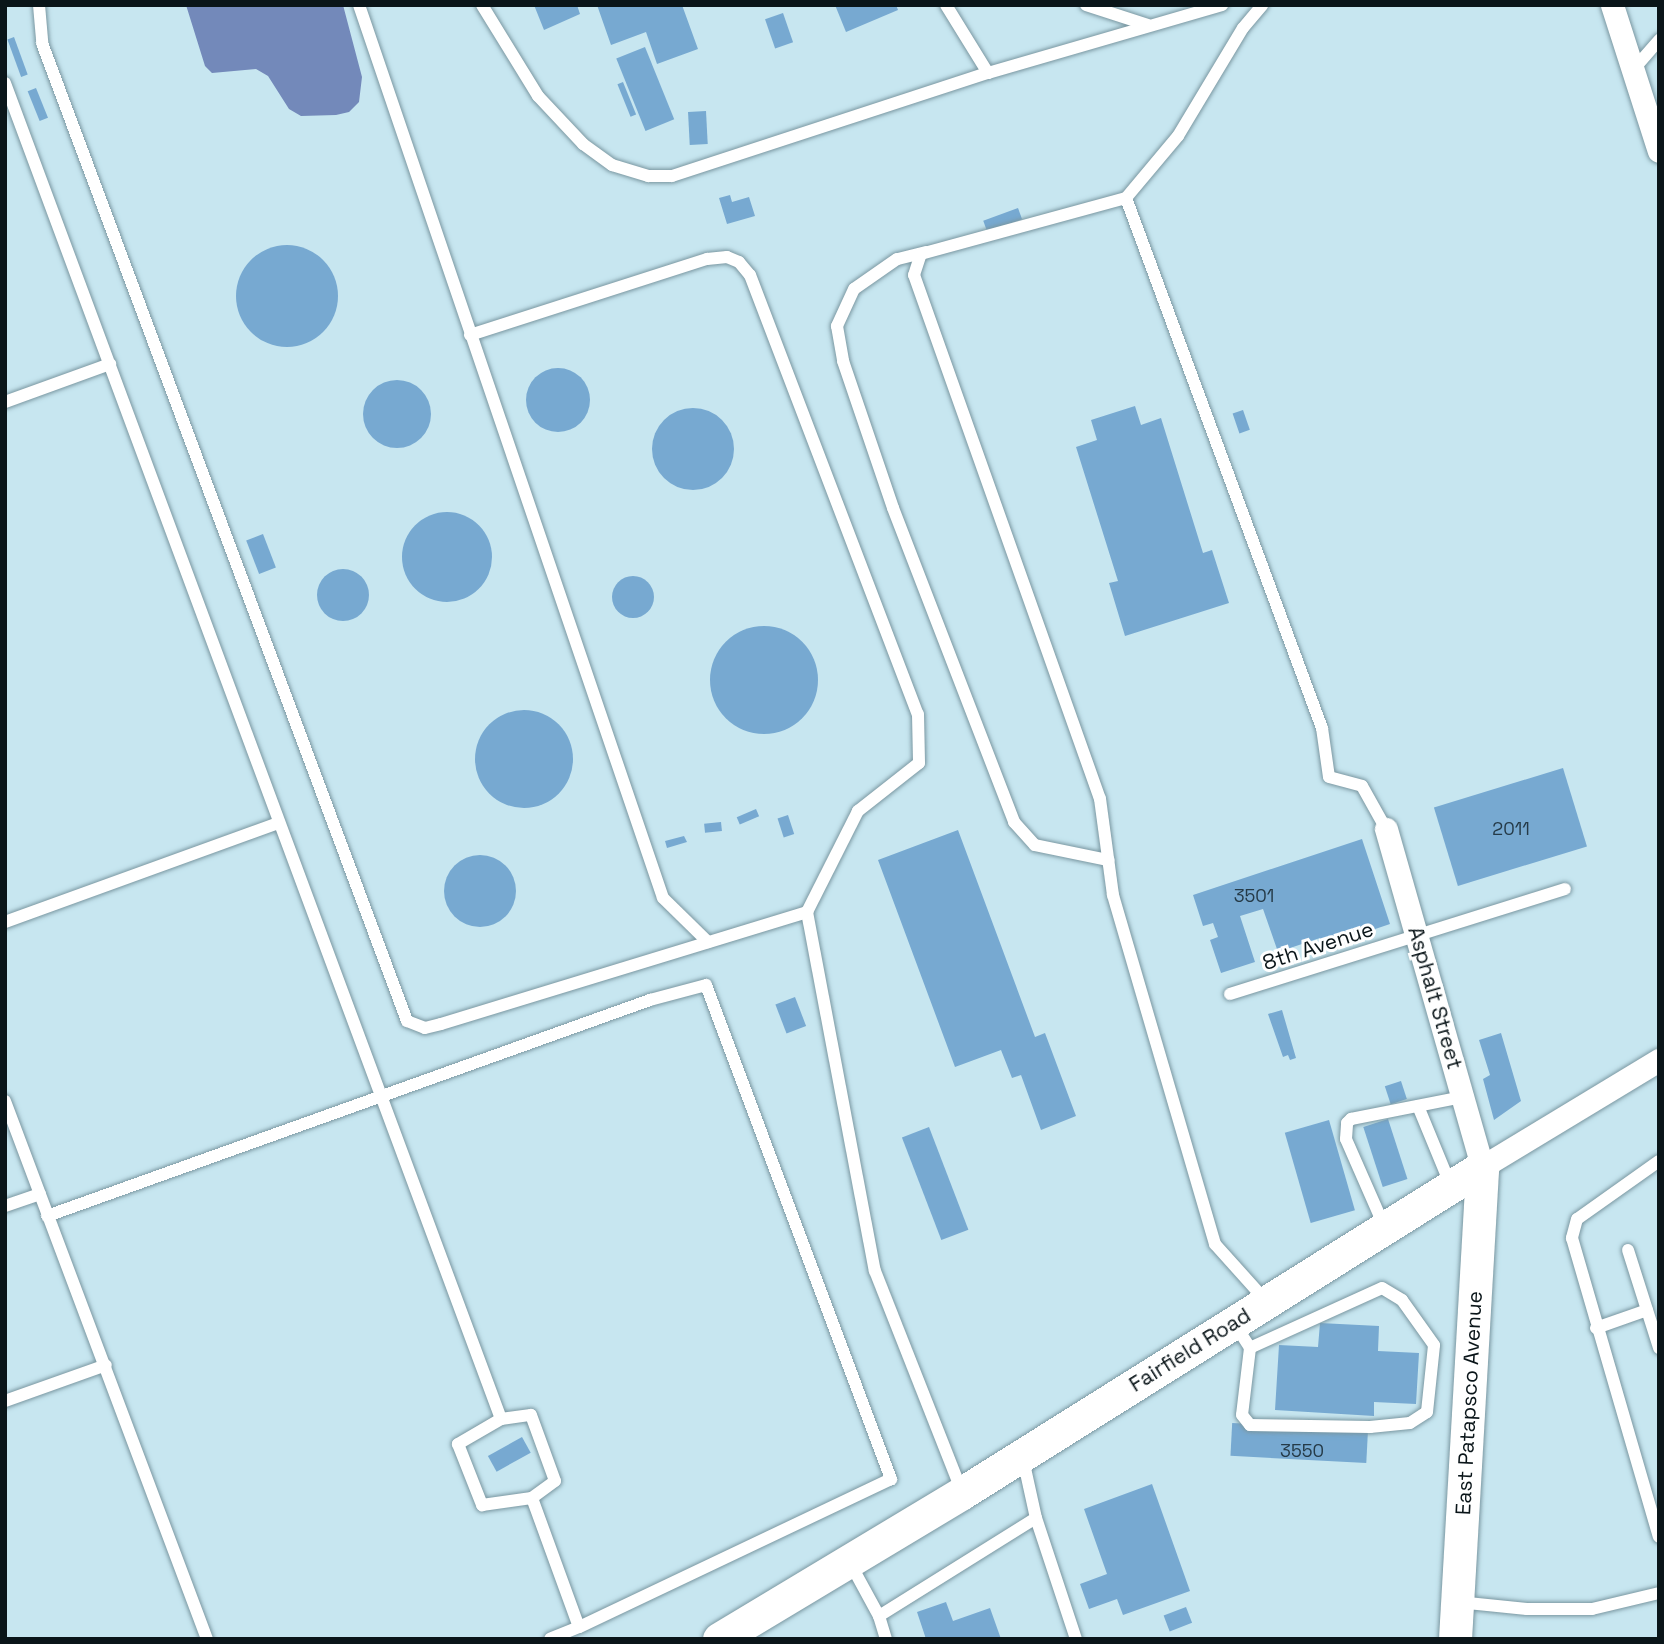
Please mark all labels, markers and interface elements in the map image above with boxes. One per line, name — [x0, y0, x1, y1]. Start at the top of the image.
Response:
house number: 2011 — [1492, 818, 1530, 840]
house number: 3501 — [1234, 885, 1274, 907]
street label: 8th Avenue — [1259, 916, 1377, 976]
street label: Asphalt Street — [1403, 924, 1467, 1072]
street label: East Patapsco Avenue — [1451, 1290, 1487, 1516]
street label: Fairfield Road — [1125, 1303, 1255, 1397]
house number: 3550 — [1280, 1440, 1324, 1462]

